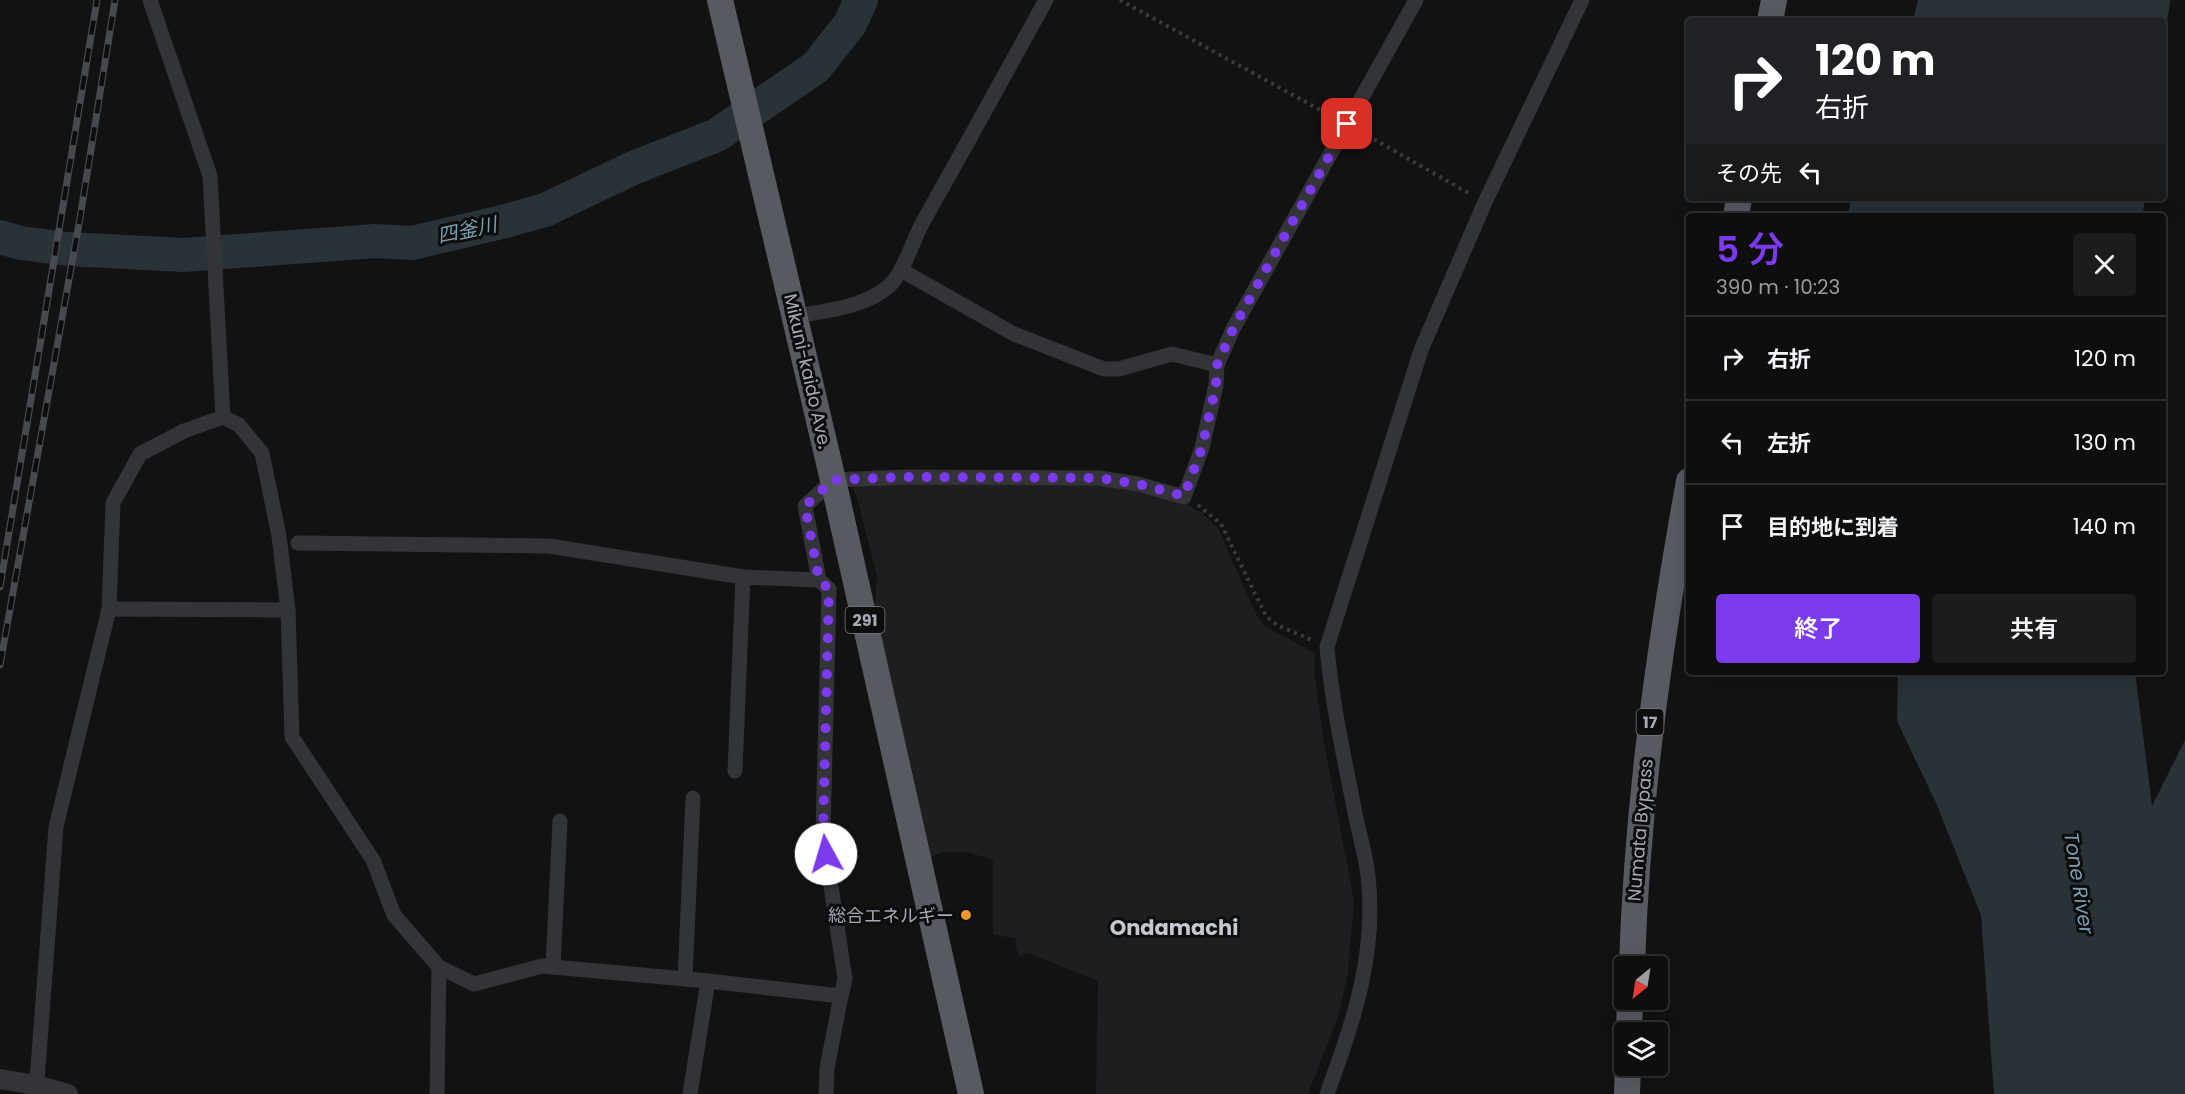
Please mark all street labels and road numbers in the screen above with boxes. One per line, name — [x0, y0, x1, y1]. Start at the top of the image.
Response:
street label: Mikuni-kaido Ave. — [778, 291, 838, 451]
road number: 291 — [846, 607, 884, 633]
road number: 17 — [1636, 709, 1664, 735]
street label: Numata Bypass — [1621, 758, 1659, 902]

